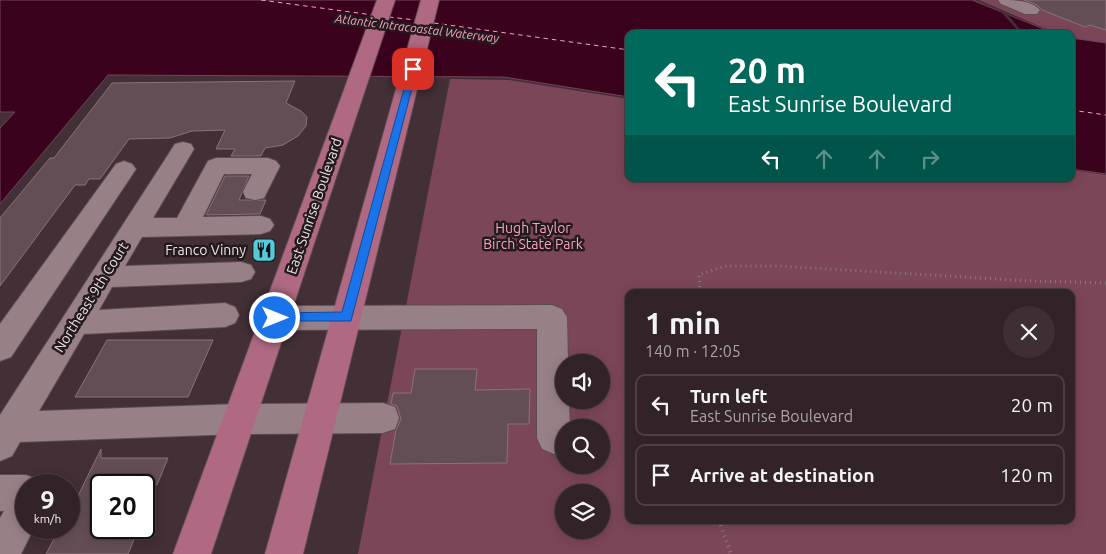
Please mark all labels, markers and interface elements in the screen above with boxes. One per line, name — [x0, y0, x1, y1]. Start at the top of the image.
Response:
water label: Atlantic Intracoastal Waterway — [333, 11, 500, 45]
pin — [392, 48, 434, 90]
icon: left — [645, 50, 710, 115]
text: 20 m — [728, 50, 806, 90]
icon: arrive — [399, 55, 427, 83]
text: East Sunrise Boulevard — [728, 91, 952, 116]
street label: East Sunrise Boulevard — [283, 136, 345, 276]
icon: left — [757, 145, 785, 173]
icon: ahead — [810, 145, 838, 173]
icon: ahead — [863, 145, 891, 173]
icon: right — [916, 145, 944, 173]
park label: Hugh Taylor Birch State Park — [483, 220, 583, 252]
restaurant icon: Franco Vinny — [251, 237, 277, 263]
street label: Northeast 9th Court — [51, 239, 132, 355]
place label: Franco Vinny — [165, 242, 246, 258]
position arrow — [248, 291, 300, 343]
text: 1 min — [645, 306, 721, 340]
button: close — [1003, 306, 1055, 358]
text: 140 m · 12:05 — [645, 342, 741, 360]
map controls — [555, 354, 610, 539]
button: sound — [555, 354, 610, 409]
text: Turn left — [690, 385, 768, 407]
icon: left — [647, 391, 675, 419]
text: 20 m — [1011, 394, 1053, 416]
text: East Sunrise Boulevard — [690, 407, 853, 425]
button: search — [555, 419, 610, 474]
icon: arrive — [647, 461, 675, 489]
text: Arrive at destination — [690, 464, 875, 486]
text: 120 m — [1000, 464, 1053, 486]
speed limit sign: 20 — [90, 474, 155, 539]
button: layers — [555, 484, 610, 539]
text: 9 — [40, 486, 55, 514]
text: km/h — [34, 512, 61, 525]

